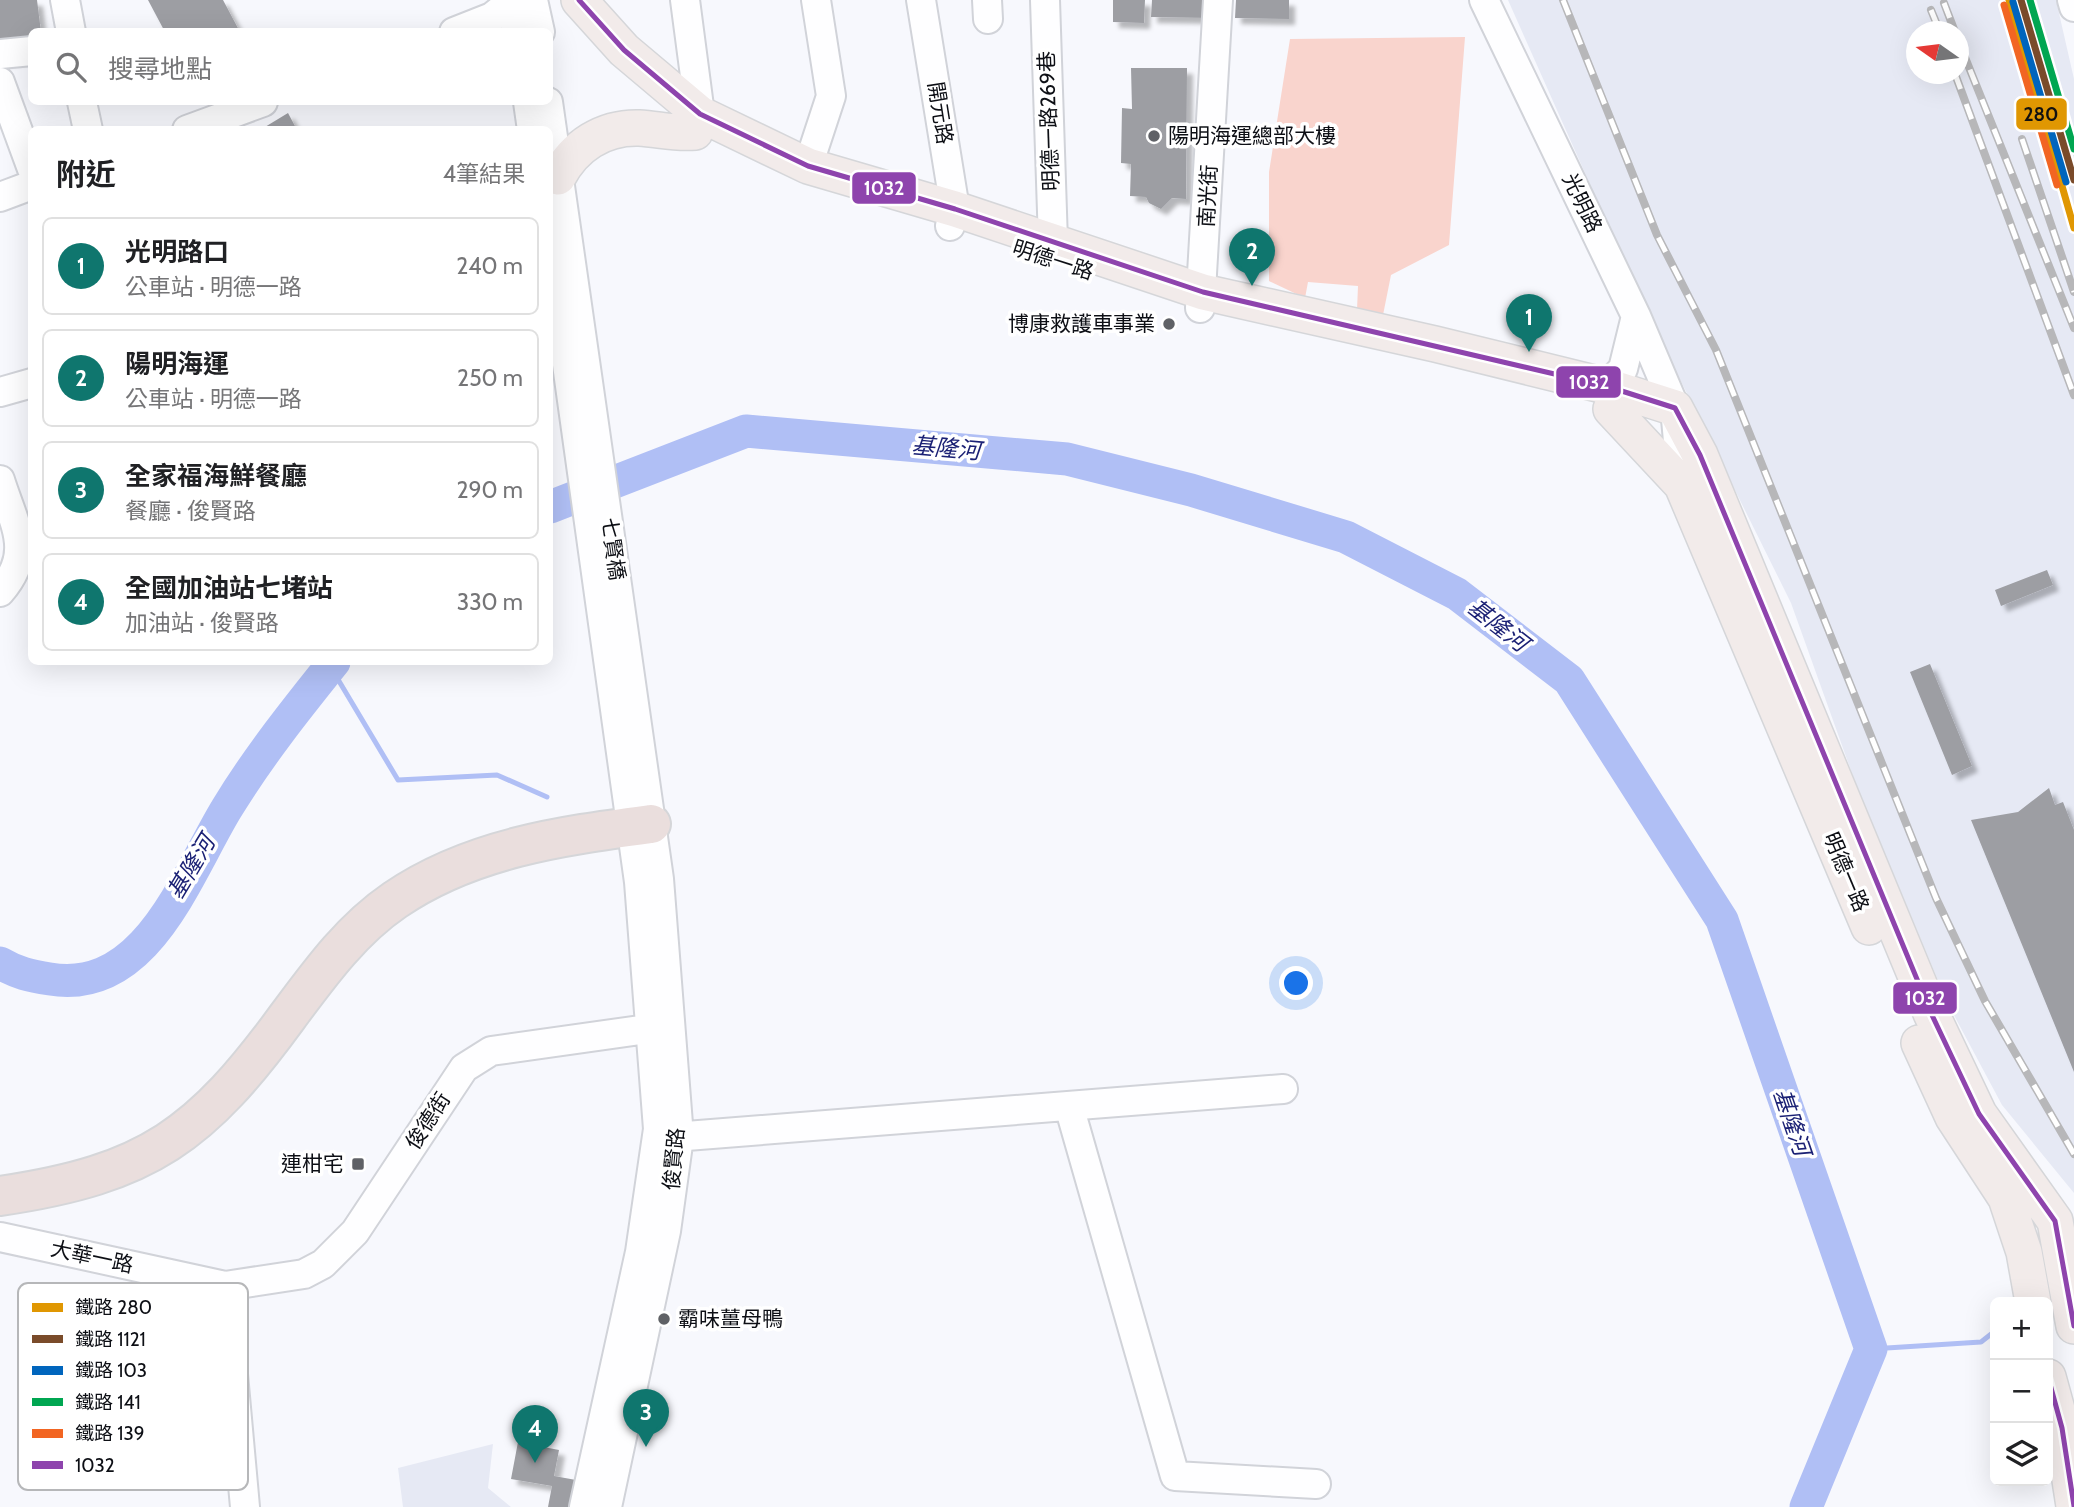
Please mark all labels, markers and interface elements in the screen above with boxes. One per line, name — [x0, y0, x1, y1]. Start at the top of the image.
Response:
north arrow — [1906, 21, 1969, 84]
search box — [28, 28, 553, 105]
icon: search — [52, 48, 90, 86]
street label: 明德一路269巷 — [1034, 51, 1063, 191]
text: 搜尋地點 — [108, 53, 212, 85]
street label: 開元路 — [923, 80, 958, 146]
line badge: 280 — [2015, 97, 2068, 131]
text: 280 — [2024, 103, 2058, 126]
place label: 陽明海運總部大樓 — [1168, 123, 1336, 148]
marker: 陽明海運總部大樓 — [1146, 128, 1162, 144]
text: 附近 — [56, 156, 116, 193]
text: 4筆結果 — [443, 160, 525, 188]
street label: 南光街 — [1193, 164, 1222, 228]
street label: 光明路 — [1557, 169, 1607, 237]
line badge: 1032 — [851, 171, 917, 205]
text: 1032 — [864, 177, 904, 200]
pin: 2 — [1229, 228, 1275, 286]
street label: 明德一路 — [1009, 235, 1097, 284]
text: 光明路口 — [125, 236, 229, 268]
text: 1 — [77, 252, 85, 280]
text: 240 m — [456, 252, 523, 280]
text: 公車站 · 明德一路 — [125, 273, 302, 301]
pin: 1 — [1506, 294, 1552, 352]
place label: 博康救護車事業 — [1008, 311, 1155, 336]
marker: 博康救護車事業 — [1161, 316, 1177, 332]
text: 陽明海運 — [125, 348, 229, 380]
text: 2 — [75, 364, 87, 392]
text: 250 m — [457, 364, 523, 392]
line badge: 1032 — [1555, 365, 1622, 399]
text: 1032 — [1569, 371, 1609, 394]
text: 公車站 · 明德一路 — [125, 385, 302, 413]
water label: 基隆河 — [910, 431, 986, 465]
text: 全家福海鮮餐廳 — [125, 460, 307, 492]
text: 3 — [75, 476, 87, 504]
text: 290 m — [456, 476, 523, 504]
text: 餐廳 · 俊賢路 — [125, 497, 256, 525]
street label: 七賢橋 — [597, 516, 630, 582]
text: 全國加油站七堵站 — [125, 572, 333, 604]
text: 4 — [74, 588, 88, 616]
text: 330 m — [457, 588, 523, 616]
water label: 基隆河 — [1462, 593, 1537, 660]
text: 加油站 · 俊賢路 — [125, 609, 279, 637]
water label: 基隆河 — [161, 827, 223, 904]
street label: 明德一路 — [1819, 828, 1874, 915]
your location — [1279, 966, 1313, 1000]
line badge: 1032 — [1892, 981, 1958, 1015]
text: 1032 — [1905, 987, 1945, 1010]
water label: 基隆河 — [1768, 1085, 1818, 1163]
street label: 俊德街 — [400, 1088, 455, 1154]
street label: 俊賢路 — [658, 1126, 689, 1191]
place label: 連柑宅 — [281, 1151, 344, 1176]
marker: 連柑宅 — [350, 1156, 366, 1172]
street label: 大華一路 — [48, 1236, 136, 1277]
legend — [18, 1283, 248, 1490]
text: 鐵路 280 — [75, 1296, 152, 1319]
map controls — [1990, 1297, 2053, 1486]
button: + — [1990, 1297, 2053, 1360]
place label: 霸味薑母鴨 — [678, 1306, 783, 1331]
marker: 霸味薑母鴨 — [656, 1311, 672, 1327]
text: 鐵路 1121 — [75, 1328, 146, 1351]
text: 鐵路 103 — [75, 1359, 147, 1382]
button: − — [1990, 1360, 2053, 1423]
pin: 3 — [623, 1389, 669, 1447]
text: 鐵路 141 — [75, 1391, 141, 1414]
pin: 4 — [512, 1405, 558, 1463]
text: 鐵路 139 — [75, 1422, 145, 1445]
button: layers — [1990, 1423, 2053, 1486]
text: 1032 — [75, 1454, 115, 1477]

